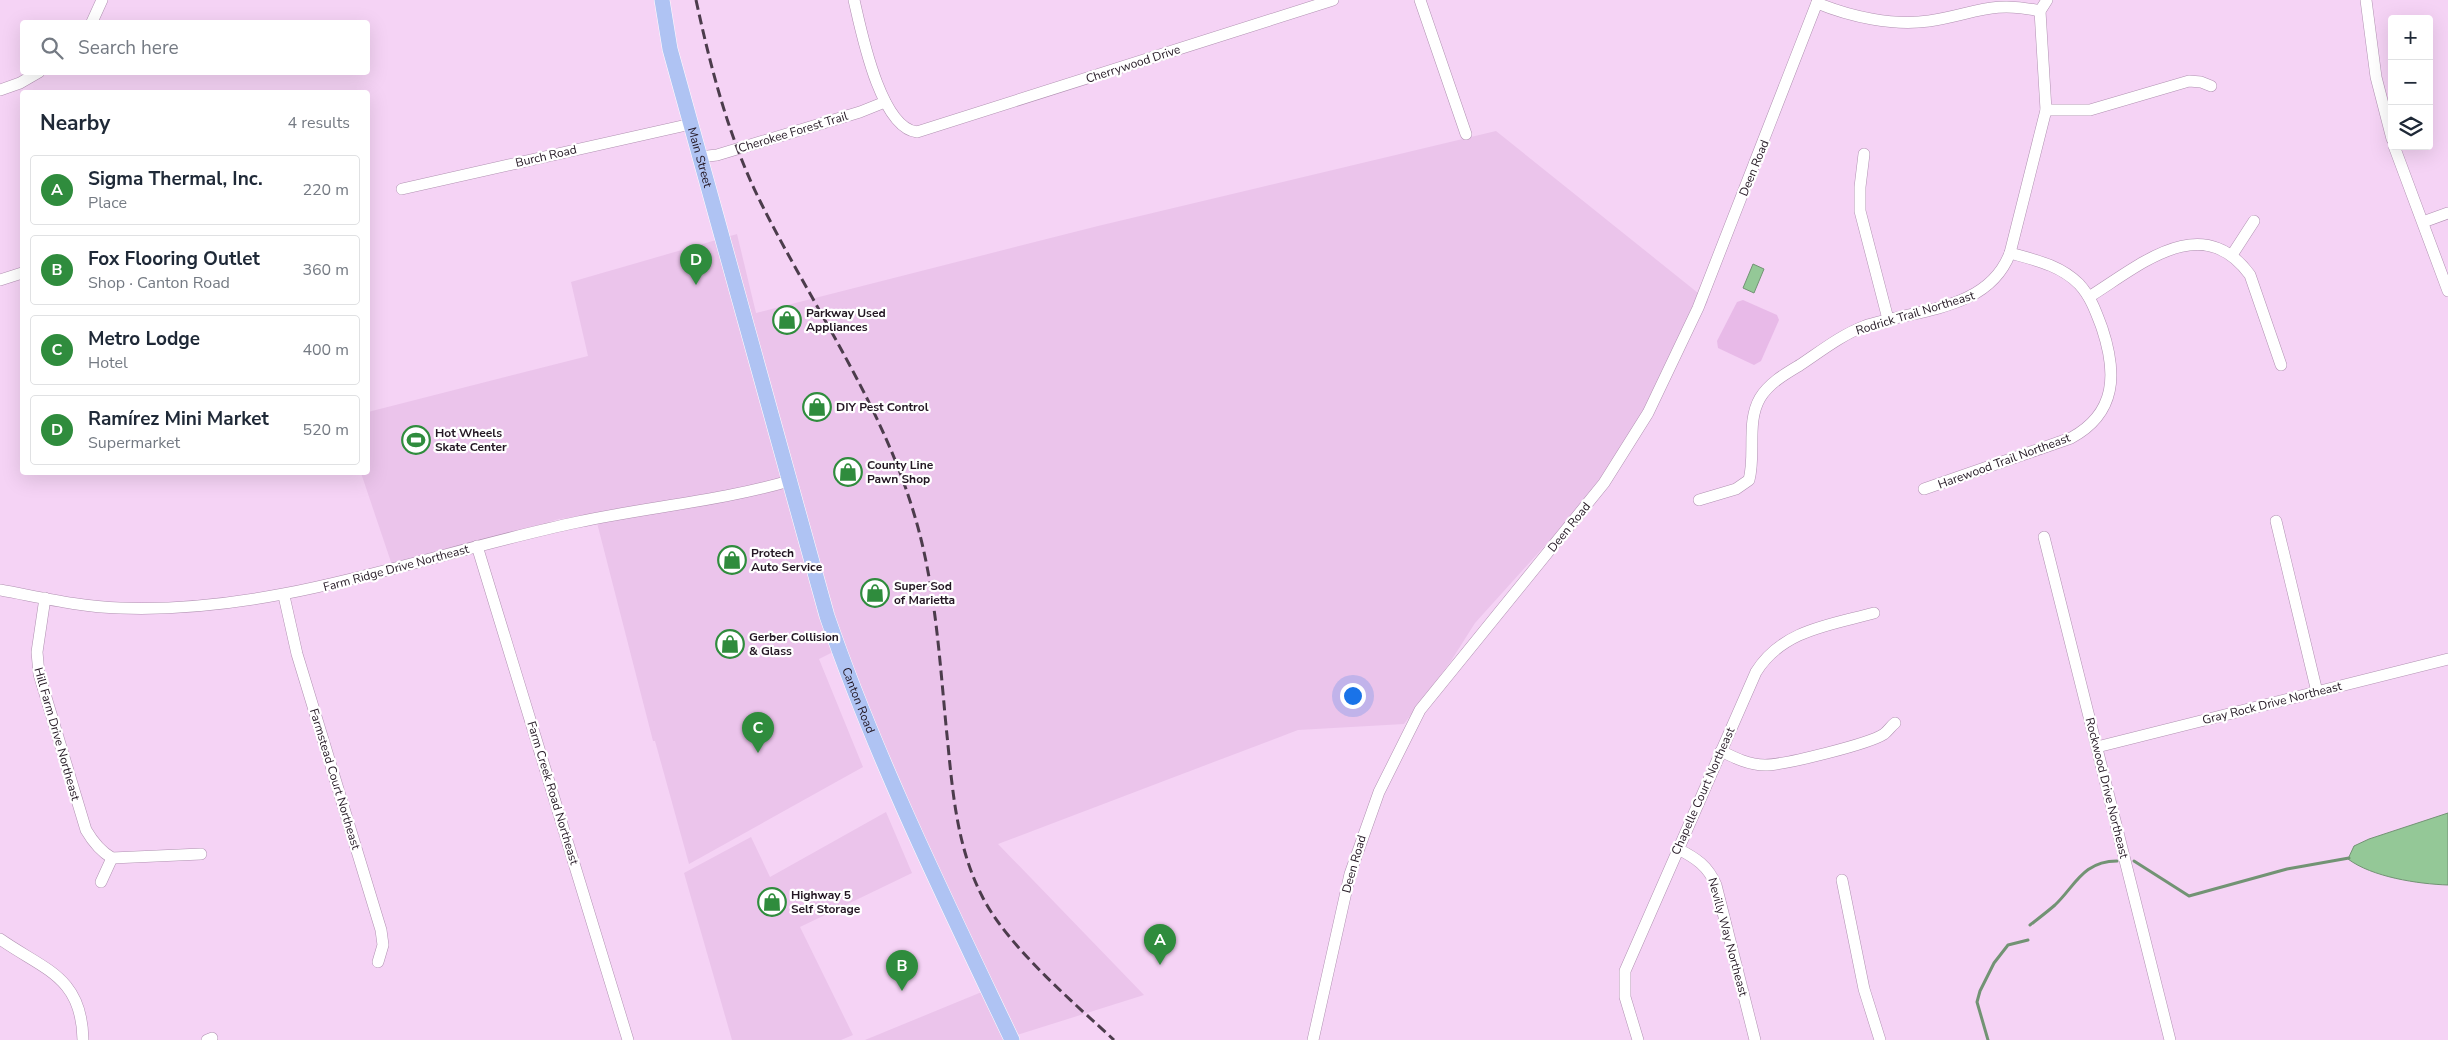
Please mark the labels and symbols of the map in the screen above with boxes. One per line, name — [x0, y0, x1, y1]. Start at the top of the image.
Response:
street label: Cherrywood Drive — [1084, 41, 1182, 87]
street label: Cherokee Forest Trail — [736, 108, 850, 156]
street label: Main Street — [684, 125, 716, 190]
street label: Deen Road — [1735, 137, 1773, 199]
street label: Burch Road — [514, 141, 578, 171]
pin: D — [680, 244, 712, 285]
street label: Rodrick Trail Northeast — [1854, 287, 1977, 339]
shop icon: Parkway Used Appliances — [772, 305, 802, 335]
place label: Parkway Used Appliances — [806, 305, 886, 335]
shop icon: DIY Pest Control — [802, 392, 832, 422]
place label: DIY Pest Control — [836, 399, 929, 415]
sports icon: Hot Wheels Skate Center — [401, 425, 431, 455]
place label: Hot Wheels Skate Center — [435, 425, 507, 455]
street label: Harewood Trail Northeast — [1936, 429, 2073, 492]
shop icon: County Line Pawn Shop — [833, 457, 863, 487]
place label: County Line Pawn Shop — [867, 457, 934, 487]
street label: Deen Road — [1544, 499, 1594, 555]
street label: Farm Ridge Drive Northeast — [321, 541, 471, 595]
shop icon: Protech Auto Service — [717, 545, 747, 575]
place label: Protech Auto Service — [751, 545, 823, 575]
shop icon: Super Sod of Marietta — [860, 578, 890, 608]
place label: Super Sod of Marietta — [894, 578, 955, 608]
shop icon: Gerber Collision & Glass — [715, 629, 745, 659]
place label: Gerber Collision & Glass — [749, 629, 839, 659]
street label: Canton Road — [838, 665, 879, 736]
street label: Hill Farm Drive Northeast — [30, 666, 84, 803]
street label: Gray Rock Drive Northeast — [2201, 678, 2344, 728]
your location — [1340, 683, 1366, 709]
street label: Farmstead Court Northeast — [306, 706, 364, 852]
pin: C — [742, 712, 774, 753]
street label: Rockwood Drive Northeast — [2082, 716, 2132, 861]
street label: Farm Creek Road Northeast — [524, 719, 583, 868]
street label: Chapelle Court Northeast — [1668, 724, 1739, 857]
street label: Deen Road — [1338, 833, 1370, 895]
street label: Nevilly Way Northeast — [1704, 876, 1752, 999]
shop icon: Highway 5 Self Storage — [757, 887, 787, 917]
place label: Highway 5 Self Storage — [791, 887, 861, 917]
pin: A — [1144, 924, 1176, 965]
pin: B — [886, 950, 918, 991]

